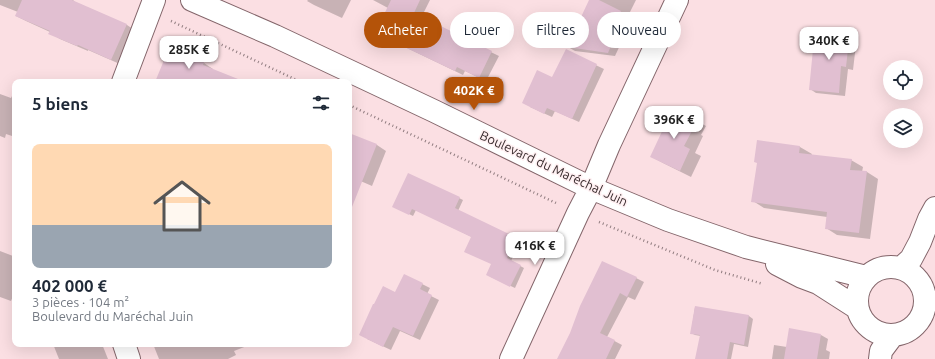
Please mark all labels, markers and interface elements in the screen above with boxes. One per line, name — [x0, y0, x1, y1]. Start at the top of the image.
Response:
chip: Acheter — [364, 12, 442, 48]
chip: Louer — [450, 12, 514, 48]
chip: Filtres — [522, 12, 589, 48]
chip: Nouveau — [597, 12, 681, 48]
pin: 340K € — [796, 27, 862, 61]
text: 340K € — [808, 33, 850, 47]
pin: 285K € — [156, 36, 222, 70]
text: 285K € — [168, 42, 210, 56]
map controls — [883, 60, 923, 148]
button: locate — [883, 60, 923, 100]
pin: 402K € — [441, 77, 507, 111]
text: 402K € — [453, 83, 495, 97]
icon: filters — [310, 92, 332, 114]
text: 5 biens — [32, 94, 88, 113]
pin: 396K € — [641, 106, 707, 140]
button: layers — [883, 108, 923, 148]
text: 396K € — [653, 112, 695, 126]
street label: Boulevard du Maréchal Juin — [478, 128, 630, 208]
icon: home — [146, 170, 218, 242]
pin: 416K € — [502, 232, 568, 266]
text: 416K € — [514, 238, 556, 252]
text: 402 000 € — [32, 276, 107, 295]
text: 3 pièces · 104 m² — [32, 295, 129, 309]
text: Boulevard du Maréchal Juin — [32, 309, 193, 323]

